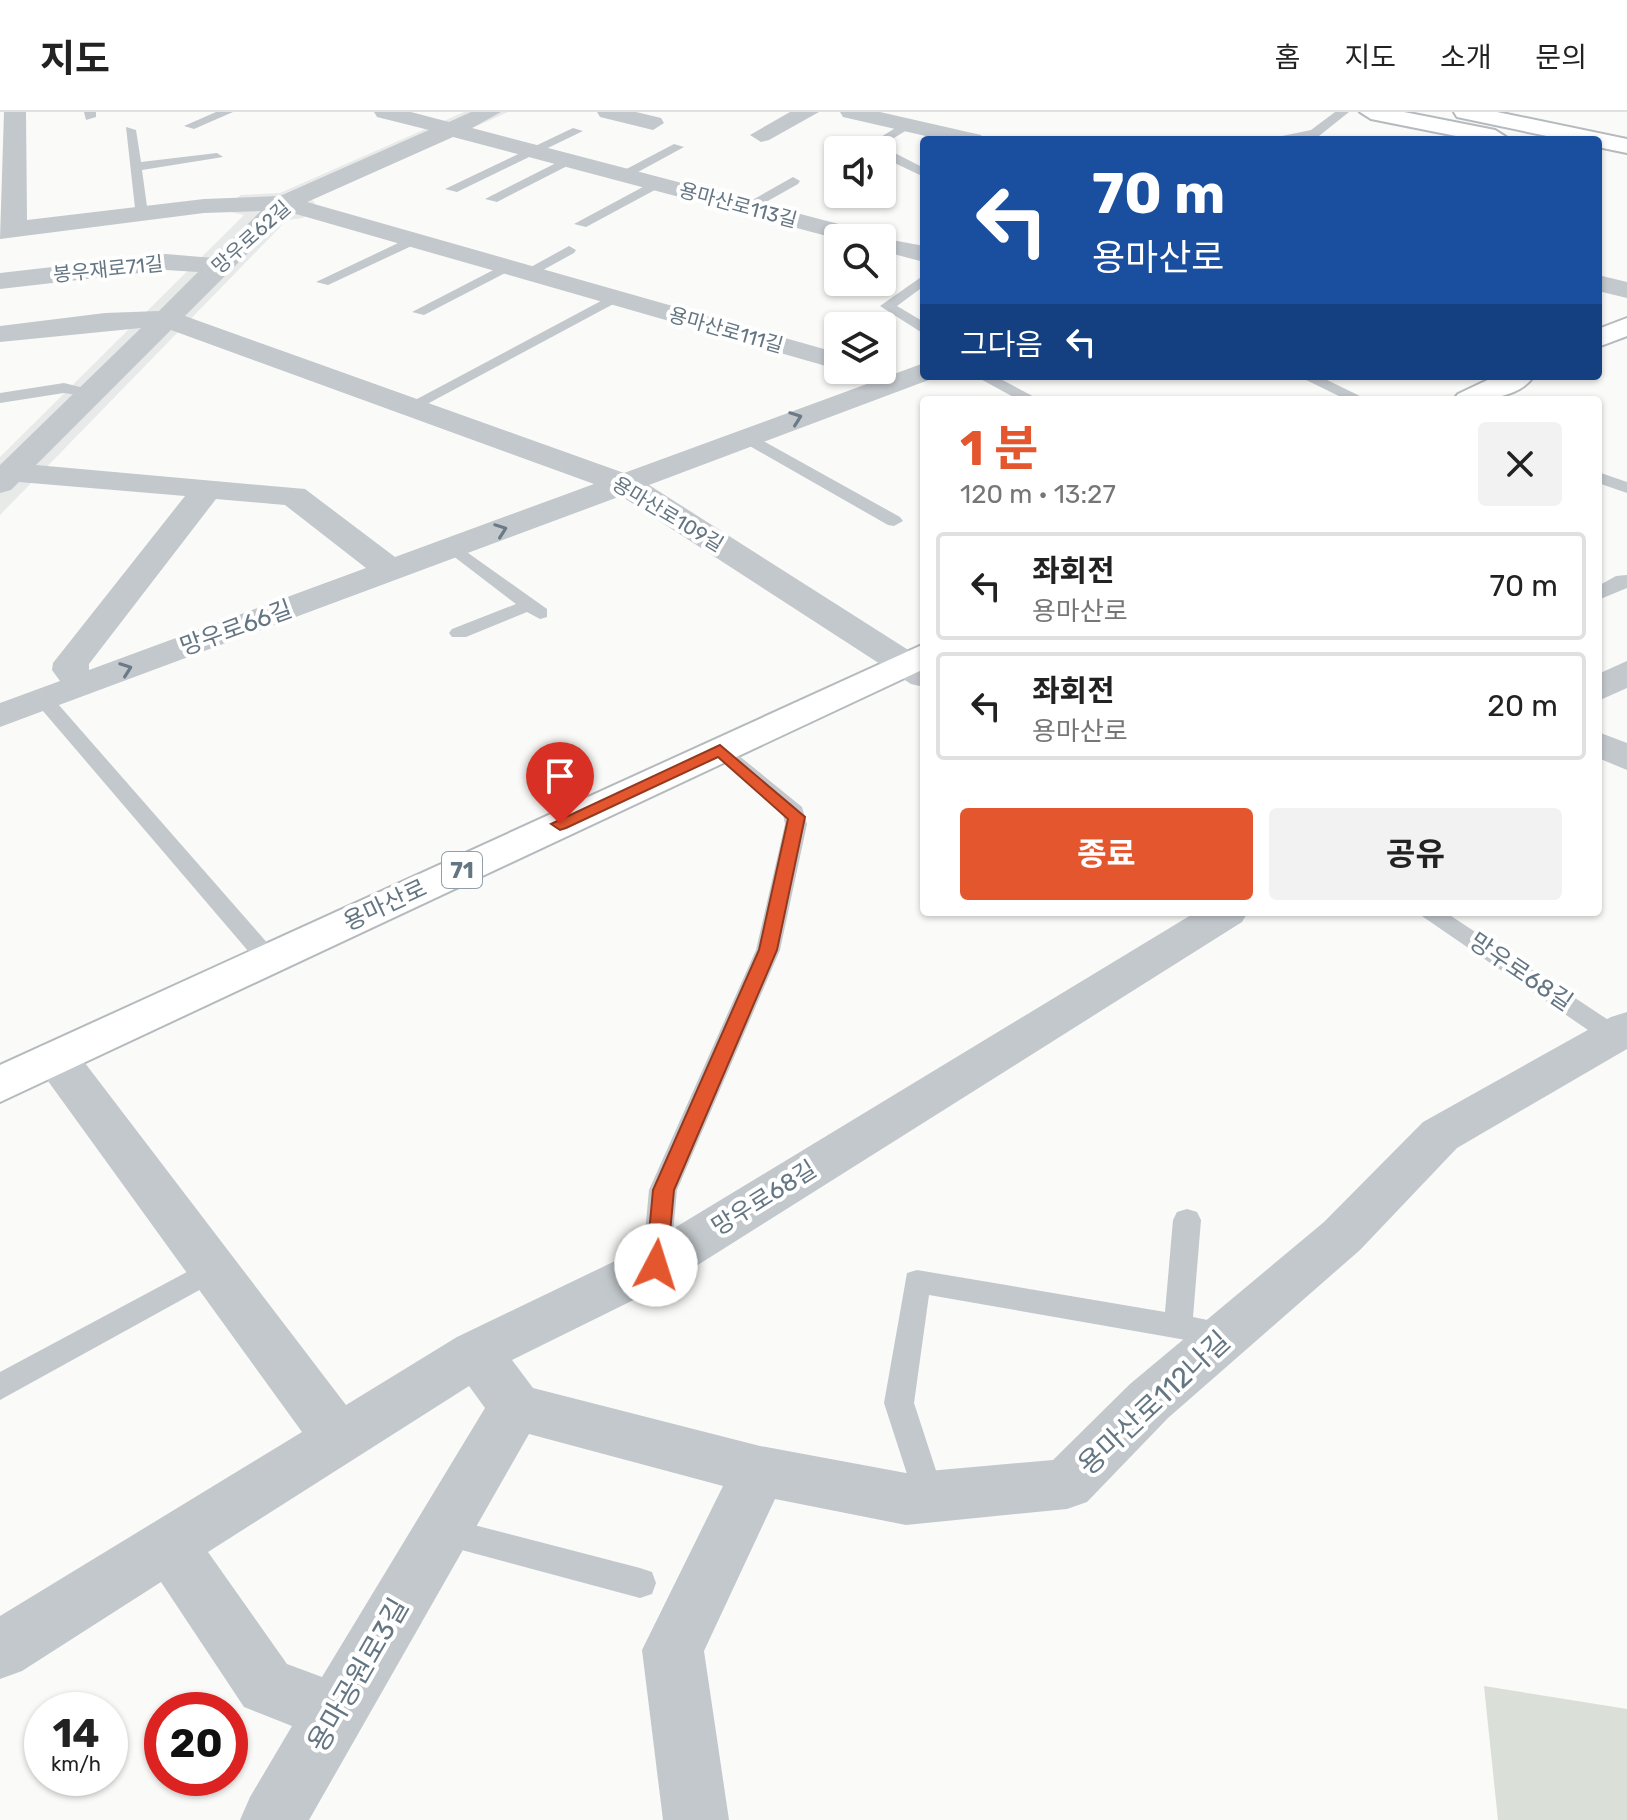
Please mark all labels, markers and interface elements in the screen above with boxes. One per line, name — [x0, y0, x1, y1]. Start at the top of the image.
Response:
text: 지도 — [40, 36, 110, 82]
text: 홈 — [1275, 41, 1300, 74]
text: 지도 — [1344, 41, 1396, 74]
text: 소개 — [1440, 41, 1491, 74]
text: 문의 — [1535, 41, 1587, 74]
map controls — [824, 136, 896, 384]
button: sound — [824, 136, 896, 208]
text: 70 m — [1092, 161, 1225, 227]
icon: left — [960, 168, 1064, 272]
street label: 용마산로113길 — [676, 178, 800, 232]
street label: 망우로62길 — [207, 195, 295, 279]
button: search — [824, 224, 896, 296]
text: 용마산로 — [1092, 236, 1224, 279]
street label: 봉우재로71길 — [52, 251, 164, 287]
street label: 용마산로111길 — [666, 302, 786, 358]
button: layers — [824, 312, 896, 384]
icon: left — [1059, 320, 1103, 364]
text: 그다음 — [960, 327, 1043, 363]
one-way arrow — [788, 412, 802, 428]
text: 1 분 — [960, 420, 1038, 477]
button: close — [1478, 422, 1562, 506]
street label: 용마산로109길 — [608, 471, 728, 557]
text: 120 m · 13:27 — [960, 479, 1116, 510]
one-way arrow — [493, 524, 507, 540]
text: 좌회전 — [1032, 553, 1115, 589]
icon: left — [964, 564, 1008, 608]
text: 70 m — [1490, 568, 1558, 604]
street label: 망우로66길 — [176, 595, 296, 661]
text: 용마산로 — [1032, 596, 1128, 627]
one-way arrow — [118, 662, 132, 679]
text: 좌회전 — [1032, 673, 1115, 709]
icon: left — [964, 684, 1008, 728]
text: 20 m — [1487, 688, 1558, 724]
text: 용마산로 — [1032, 716, 1128, 747]
pin — [526, 742, 594, 824]
icon: arrive — [538, 754, 582, 798]
button: 종료 — [960, 808, 1253, 900]
button: 공유 — [1269, 808, 1562, 900]
road number: 71 — [442, 852, 482, 888]
street label: 용마산로 — [339, 874, 431, 936]
street label: 망우로68길 — [1464, 927, 1578, 1017]
street label: 망우로68길 — [707, 1155, 821, 1241]
position arrow — [614, 1223, 698, 1307]
street label: 용마산로112나길 — [1071, 1324, 1237, 1482]
street label: 용마공원로3길 — [301, 1593, 415, 1757]
speed limit sign: 20 — [144, 1692, 248, 1796]
text: 14 — [52, 1710, 100, 1757]
text: km/h — [51, 1752, 101, 1776]

